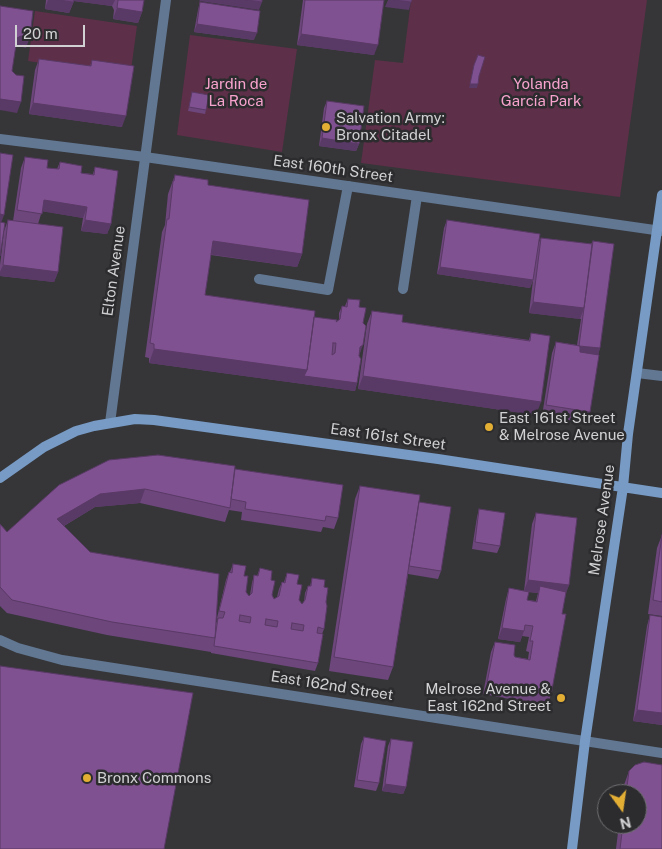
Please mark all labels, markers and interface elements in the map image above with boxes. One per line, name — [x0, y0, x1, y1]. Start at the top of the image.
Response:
scale bar — [18, 15, 88, 47]
text: 20 m — [23, 25, 58, 42]
park label: Jardin de La Roca — [205, 75, 267, 110]
park label: Yolanda García Park — [501, 75, 581, 110]
place label: Salvation Army: Bronx Citadel — [336, 109, 445, 144]
marker: Salvation Army: Bronx Citadel — [320, 121, 332, 133]
street label: East 160th Street — [272, 152, 394, 186]
street label: Elton Avenue — [99, 225, 129, 317]
place label: East 161st Street & Melrose Avenue — [499, 409, 625, 444]
street label: East 161st Street — [329, 420, 447, 454]
marker: East 161st Street & Melrose Avenue — [483, 421, 495, 433]
street label: Melrose Avenue — [585, 464, 619, 576]
street label: East 162nd Street — [269, 667, 395, 705]
place label: Melrose Avenue & East 162nd Street — [425, 680, 551, 715]
marker: Melrose Avenue & East 162nd Street — [555, 692, 567, 704]
place label: Bronx Commons — [97, 769, 211, 787]
marker: Bronx Commons — [81, 772, 93, 784]
north arrow — [597, 784, 647, 834]
text: N — [618, 813, 633, 832]

